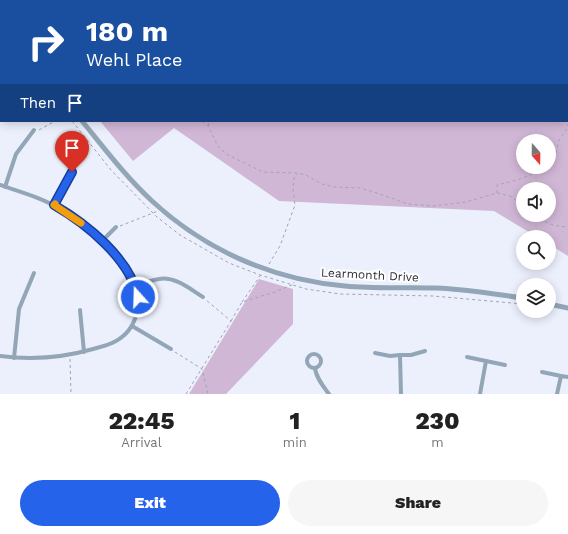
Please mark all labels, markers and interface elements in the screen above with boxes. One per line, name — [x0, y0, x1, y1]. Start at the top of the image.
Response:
text: 180 m — [86, 15, 168, 48]
icon: right — [20, 16, 72, 68]
text: Wehl Place — [86, 49, 182, 70]
icon: arrive — [64, 92, 86, 114]
text: Then — [20, 94, 56, 112]
pin — [55, 131, 89, 172]
north arrow — [516, 134, 556, 174]
map controls — [516, 134, 556, 318]
icon: arrive — [61, 137, 83, 159]
button: sound — [516, 182, 556, 222]
button: search — [516, 230, 556, 270]
street label: Learmonth Drive — [321, 265, 419, 285]
position arrow — [117, 276, 159, 318]
button: layers — [516, 278, 556, 318]
text: 22:45 — [108, 407, 174, 435]
text: 1 — [289, 407, 300, 435]
text: 230 — [415, 407, 460, 435]
text: Arrival — [121, 435, 162, 450]
text: min — [283, 435, 307, 450]
text: m — [431, 435, 444, 450]
button: Exit — [20, 480, 280, 526]
button: Share — [288, 480, 548, 526]

